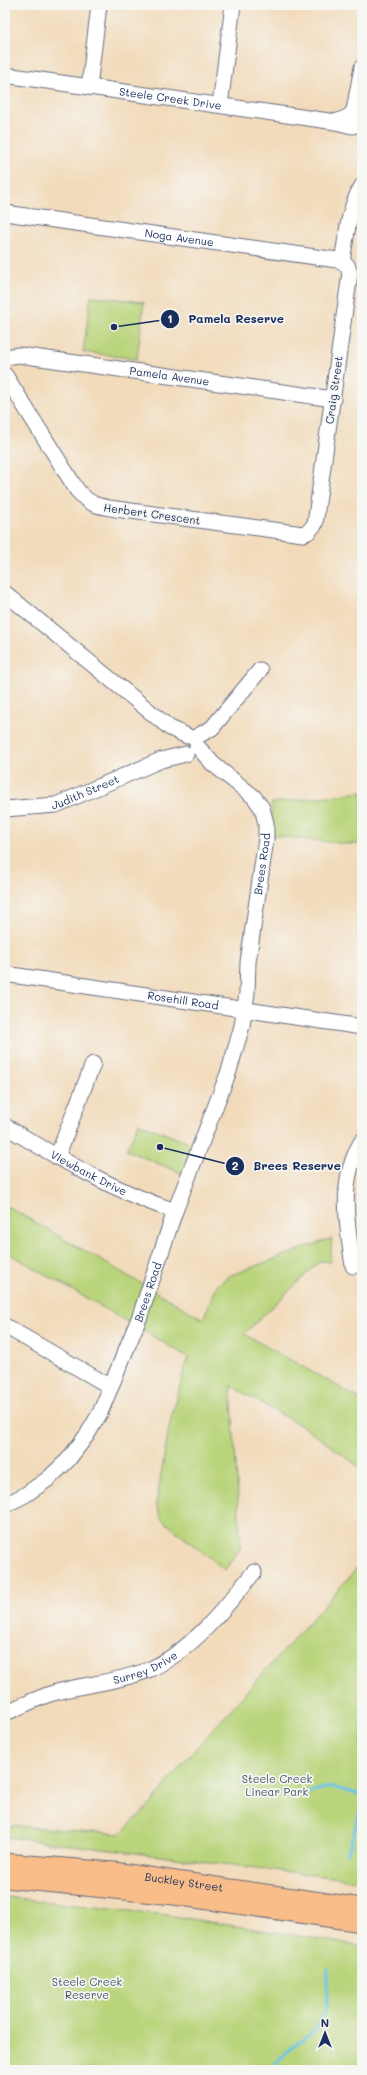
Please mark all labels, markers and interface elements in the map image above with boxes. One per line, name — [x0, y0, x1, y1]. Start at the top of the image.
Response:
street label: Steele Creek Drive — [118, 83, 223, 113]
street label: Noga Avenue — [144, 225, 215, 250]
callout: Pamela Reserve — [160, 307, 292, 331]
text: 1 — [167, 310, 173, 326]
text: Pamela Reserve — [188, 310, 284, 326]
street label: Craig Street — [321, 355, 346, 425]
street label: Pamela Avenue — [129, 363, 211, 389]
street label: Herbert Crescent — [103, 499, 202, 528]
street label: Judith Street — [51, 771, 121, 812]
street label: Brees Road — [250, 833, 273, 896]
street label: Rosehill Road — [146, 987, 220, 1013]
street label: Viewbank Drive — [48, 1146, 130, 1199]
callout: Brees Reserve — [225, 1154, 348, 1178]
text: 2 — [232, 1157, 239, 1173]
text: Brees Reserve — [253, 1157, 341, 1173]
street label: Brees Road — [130, 1260, 164, 1324]
street label: Surrey Drive — [112, 1647, 180, 1687]
park label: Steele Creek Linear Park — [242, 1771, 312, 1799]
street label: Buckley Street — [144, 1869, 224, 1895]
park label: Steele Creek Reserve — [52, 1974, 122, 2002]
north arrow — [305, 2013, 345, 2053]
text: N — [321, 2015, 329, 2030]

